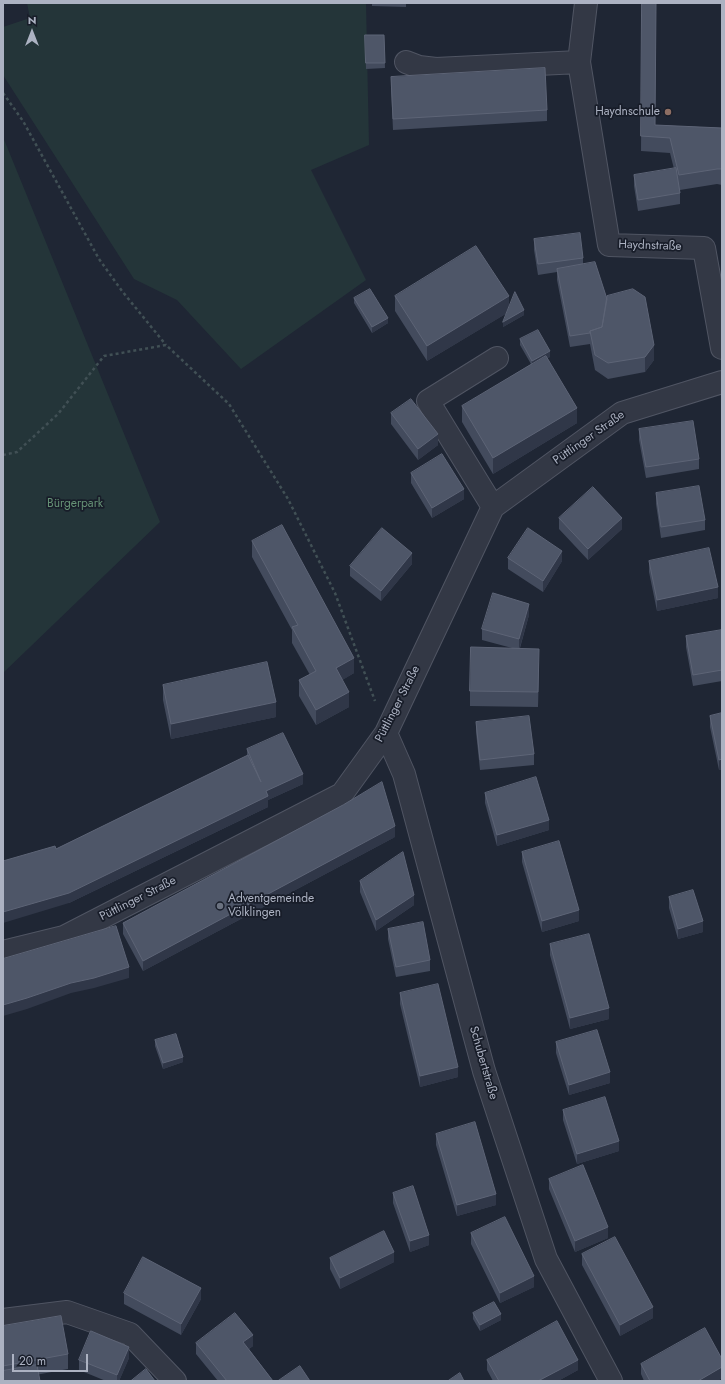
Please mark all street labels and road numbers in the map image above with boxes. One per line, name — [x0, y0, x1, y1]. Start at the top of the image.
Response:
street label: Haydnstraße — [618, 238, 682, 254]
street label: Püttlinger Straße — [551, 408, 627, 468]
street label: Püttlinger Straße — [373, 663, 423, 745]
street label: Püttlinger Straße — [97, 874, 179, 924]
street label: Schubertstraße — [466, 1025, 500, 1101]

